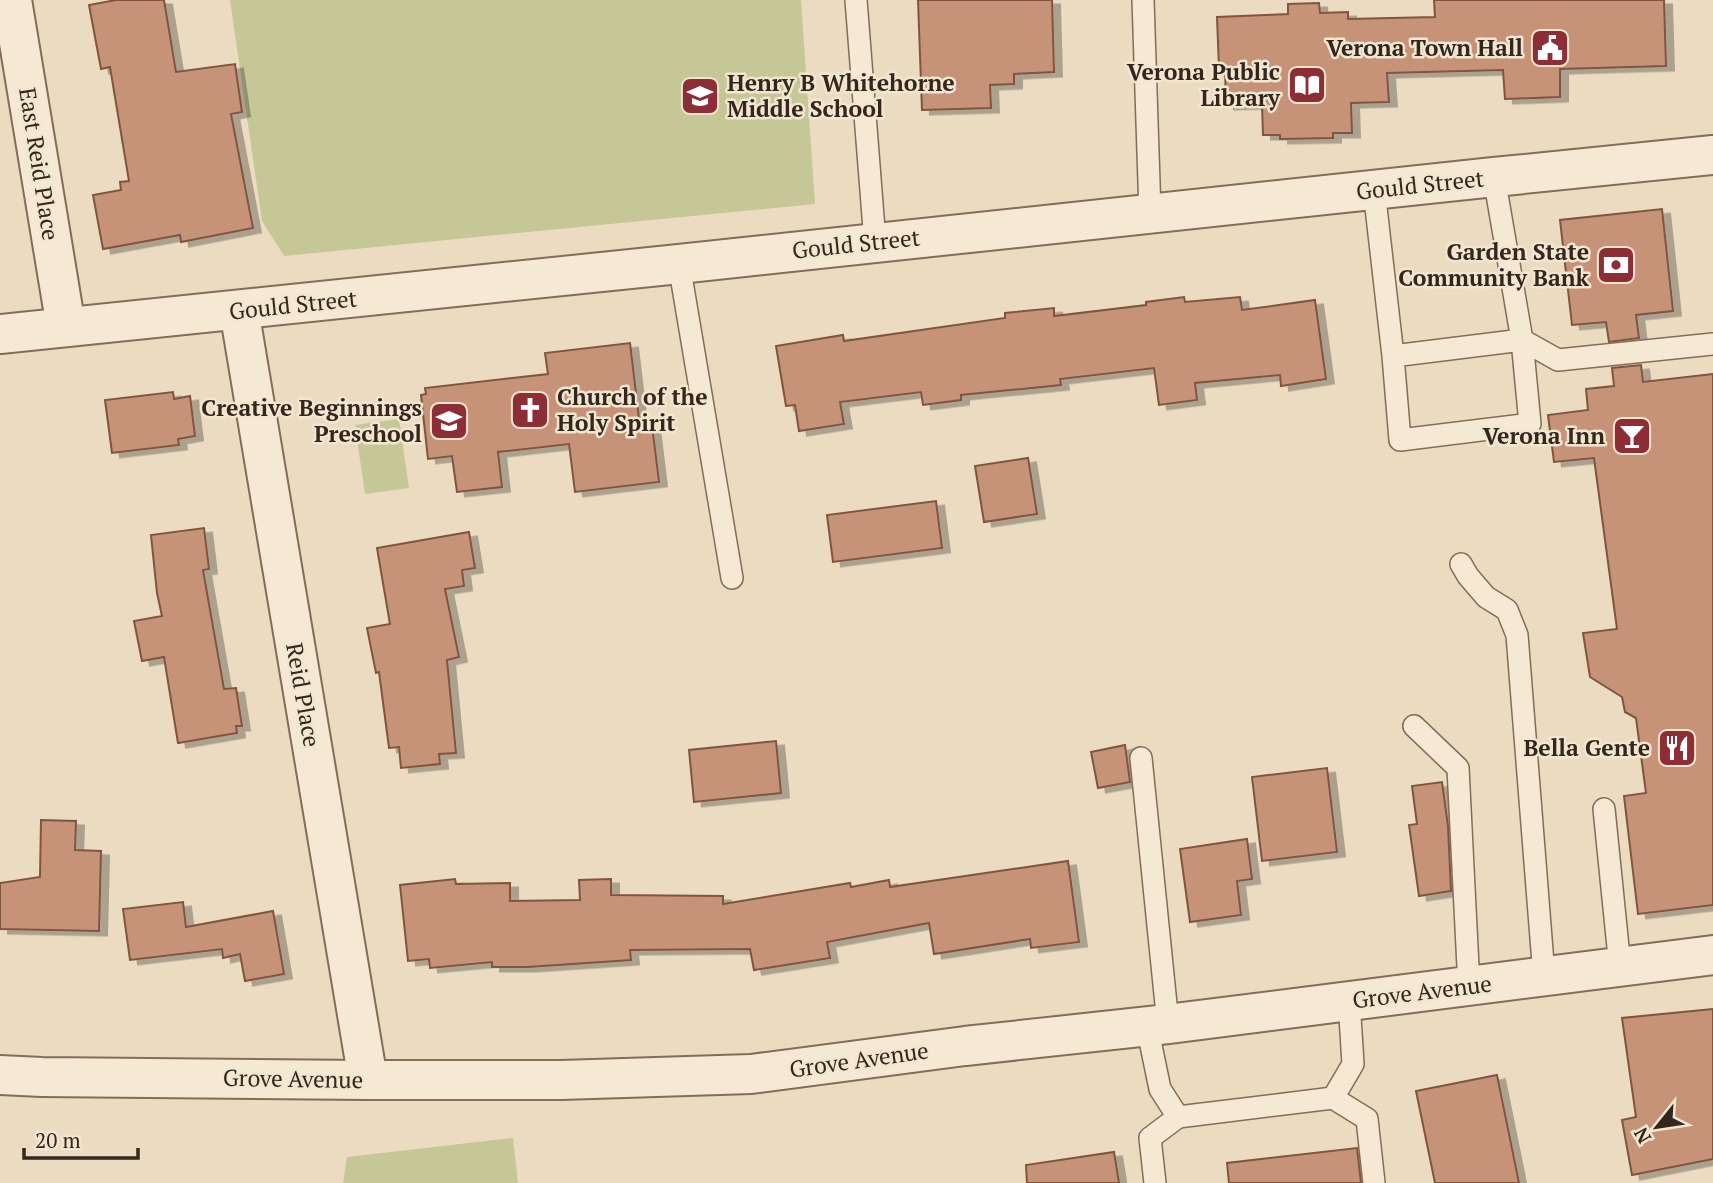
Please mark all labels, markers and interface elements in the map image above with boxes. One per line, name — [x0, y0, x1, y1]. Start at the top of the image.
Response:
public building icon: Verona Town Hall — [1529, 27, 1571, 69]
place label: Verona Town Hall — [1326, 32, 1523, 63]
place label: Verona Public Library — [1127, 56, 1281, 113]
library icon: Verona Public Library — [1286, 64, 1328, 106]
place label: Henry B Whitehorne Middle School — [727, 67, 955, 124]
school or university icon: Henry B Whitehorne Middle School — [679, 75, 721, 117]
street label: East Reid Place — [12, 85, 67, 243]
street label: Gould Street — [1354, 162, 1486, 207]
street label: Gould Street — [790, 221, 922, 266]
place label: Garden State Community Bank — [1398, 236, 1590, 293]
bank icon: Garden State Community Bank — [1595, 244, 1637, 286]
street label: Gould Street — [227, 282, 359, 327]
place label: Church of the Holy Spirit — [557, 381, 708, 438]
church icon: Church of the Holy Spirit — [509, 389, 551, 431]
place label: Creative Beginnings Preschool — [201, 392, 422, 449]
school or university icon: Creative Beginnings Preschool — [428, 400, 470, 442]
bar icon: Verona Inn — [1611, 415, 1653, 457]
place label: Verona Inn — [1482, 420, 1605, 451]
street label: Reid Place — [279, 640, 328, 749]
restaurant icon: Bella Gente — [1656, 727, 1698, 769]
place label: Bella Gente — [1523, 732, 1650, 763]
street label: Grove Avenue — [1350, 968, 1493, 1015]
street label: Grove Avenue — [787, 1034, 931, 1085]
street label: Grove Avenue — [223, 1062, 363, 1095]
north arrow — [1622, 1092, 1692, 1162]
scale bar — [24, 1116, 138, 1160]
text: N — [1627, 1123, 1656, 1148]
text: 20 m — [35, 1126, 81, 1154]

